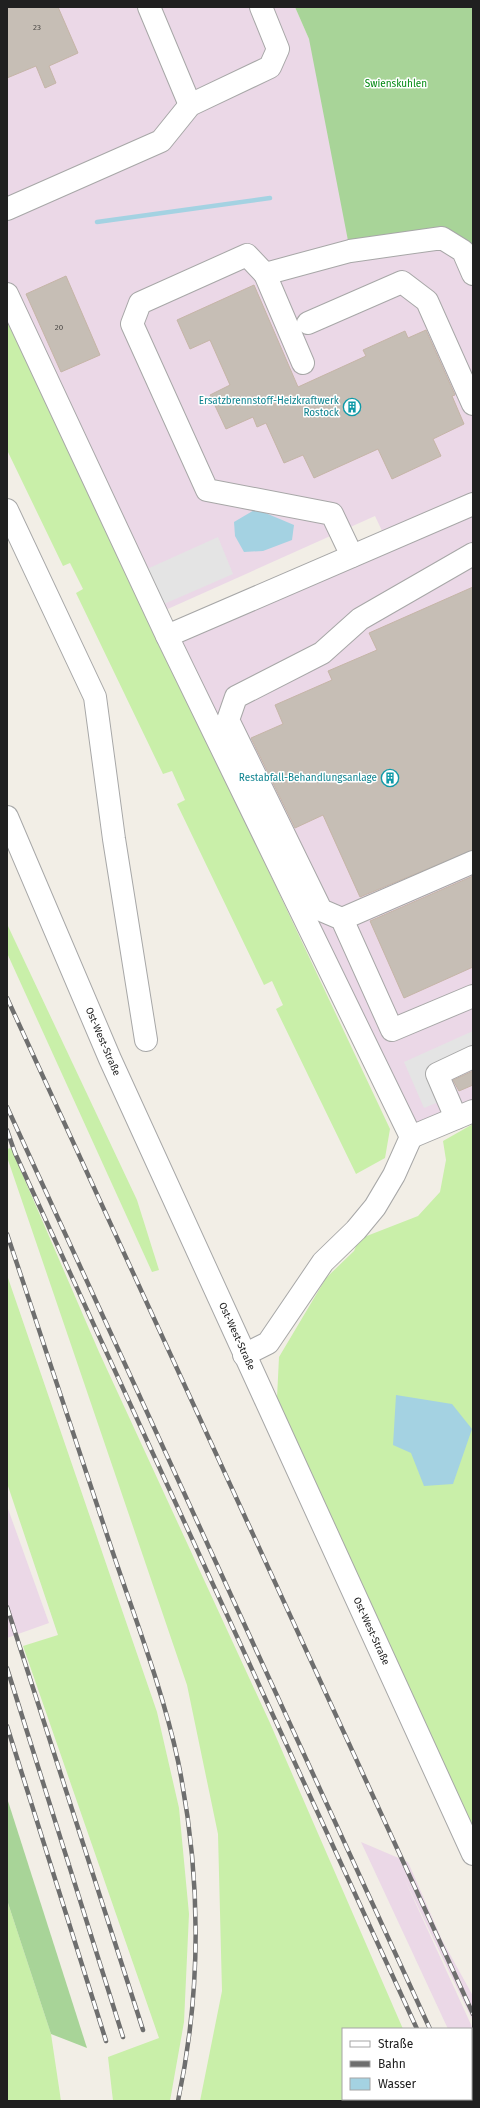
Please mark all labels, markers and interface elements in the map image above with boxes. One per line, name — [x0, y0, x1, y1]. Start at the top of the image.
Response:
house number: 23 — [33, 23, 41, 32]
park label: Swienskuhlen — [365, 78, 427, 90]
house number: 20 — [55, 323, 64, 332]
place label: Ersatzbrennstoff-Heizkraftwerk Rostock — [199, 395, 340, 419]
building icon: Ersatzbrennstoff-Heizkraftwerk Rostock — [342, 397, 362, 417]
building icon: Restabfall-Behandlungsanlage — [380, 768, 400, 788]
place label: Restabfall-Behandlungsanlage — [239, 772, 377, 784]
street label: Ost-West-Straße — [83, 1005, 123, 1078]
street label: Ost-West-Straße — [216, 1301, 257, 1372]
street label: Ost-West-Straße — [351, 1595, 392, 1667]
legend — [342, 2028, 472, 2100]
text: Straße — [378, 2037, 413, 2051]
text: Bahn — [378, 2057, 406, 2071]
text: Wasser — [378, 2077, 417, 2091]

